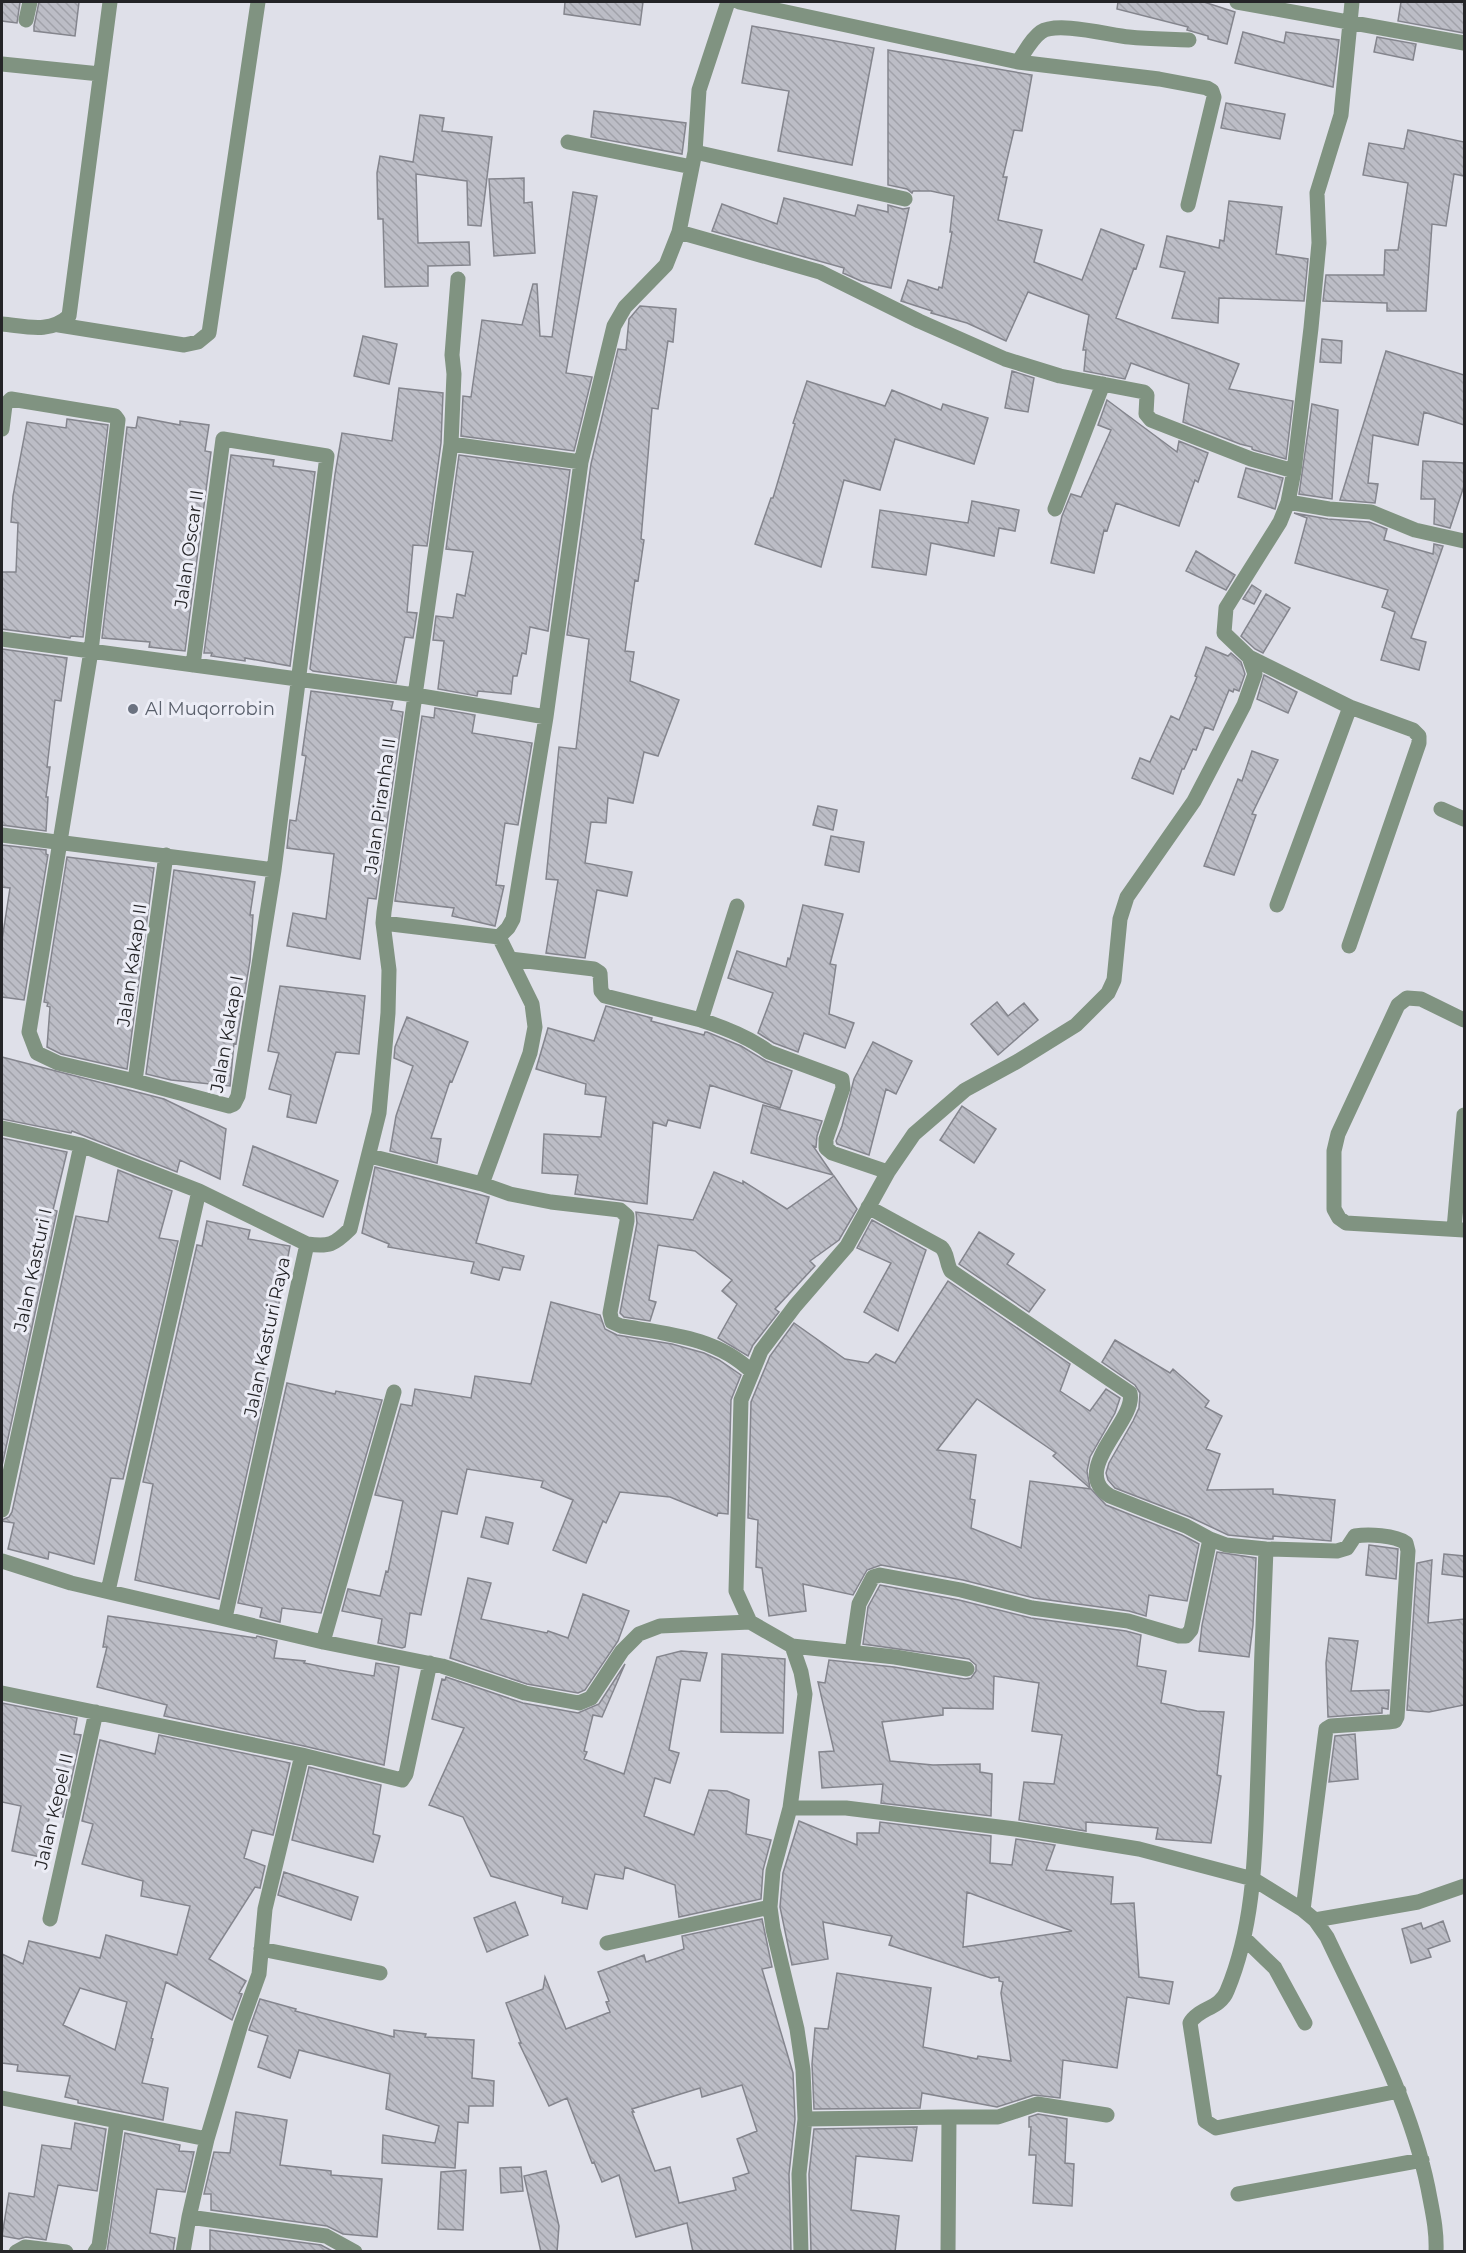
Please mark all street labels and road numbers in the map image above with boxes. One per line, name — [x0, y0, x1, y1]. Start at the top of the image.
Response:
street label: Jalan Oscar II — [170, 488, 208, 611]
street label: Jalan Piranha II — [359, 736, 400, 877]
street label: Jalan Kakap II — [112, 902, 152, 1029]
street label: Jalan Kakap I — [206, 974, 248, 1095]
street label: Jalan Kasturi I — [9, 1206, 57, 1335]
street label: Jalan Kasturi Raya — [239, 1255, 295, 1420]
street label: Jalan Kepel II — [30, 1751, 78, 1872]

